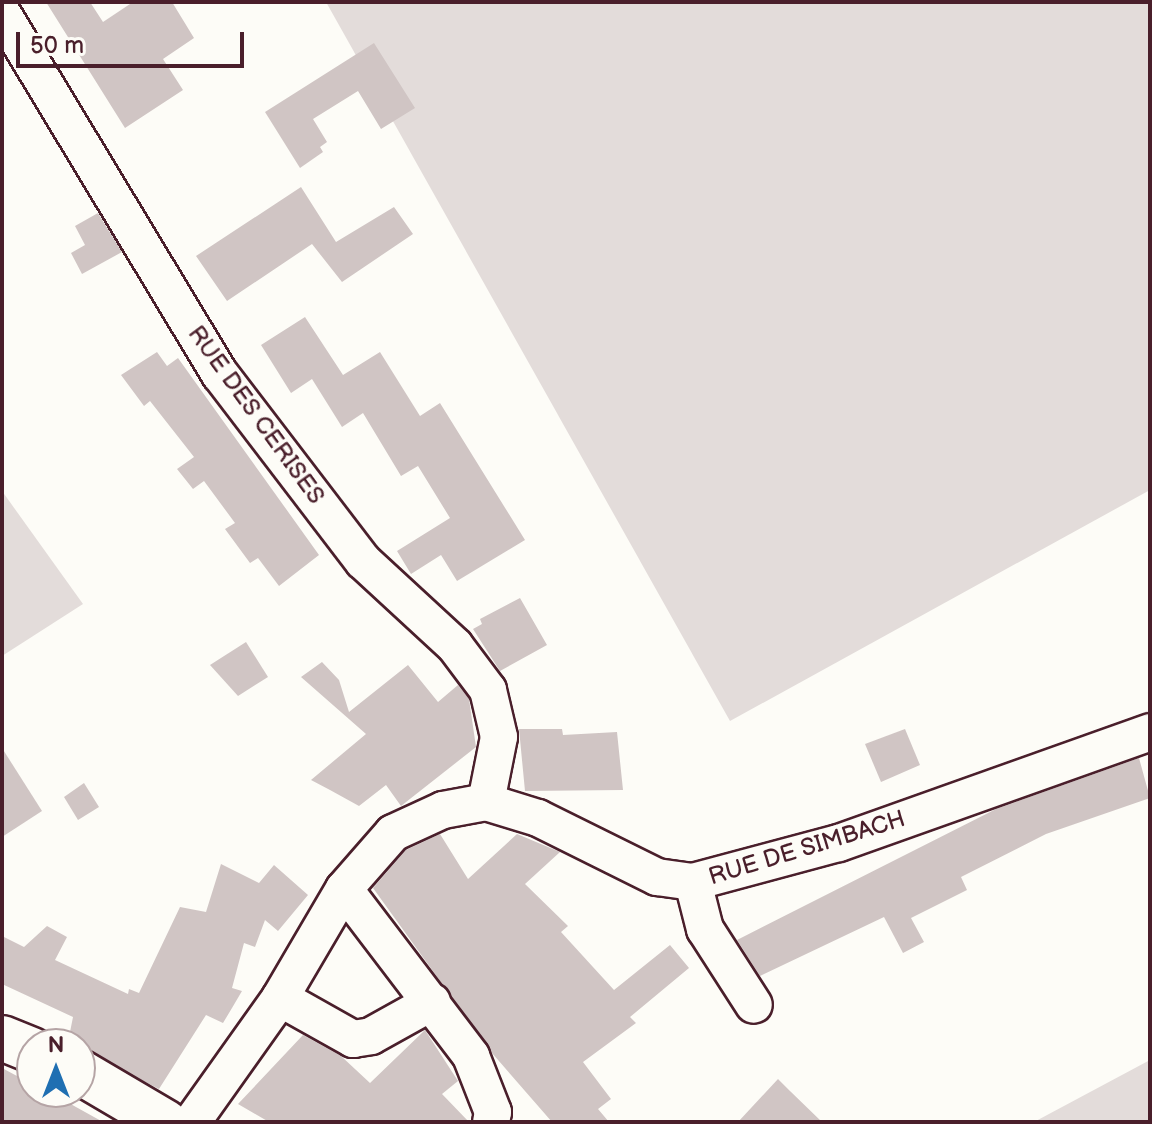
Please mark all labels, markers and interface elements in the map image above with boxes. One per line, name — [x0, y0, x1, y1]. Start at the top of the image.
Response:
scale bar — [20, 16, 248, 66]
text: 50 m — [30, 31, 84, 60]
street label: RUE DES CERISES — [182, 320, 330, 510]
street label: RUE DE SIMBACH — [705, 804, 909, 892]
north arrow — [16, 1028, 96, 1108]
text: N — [48, 1032, 64, 1059]

